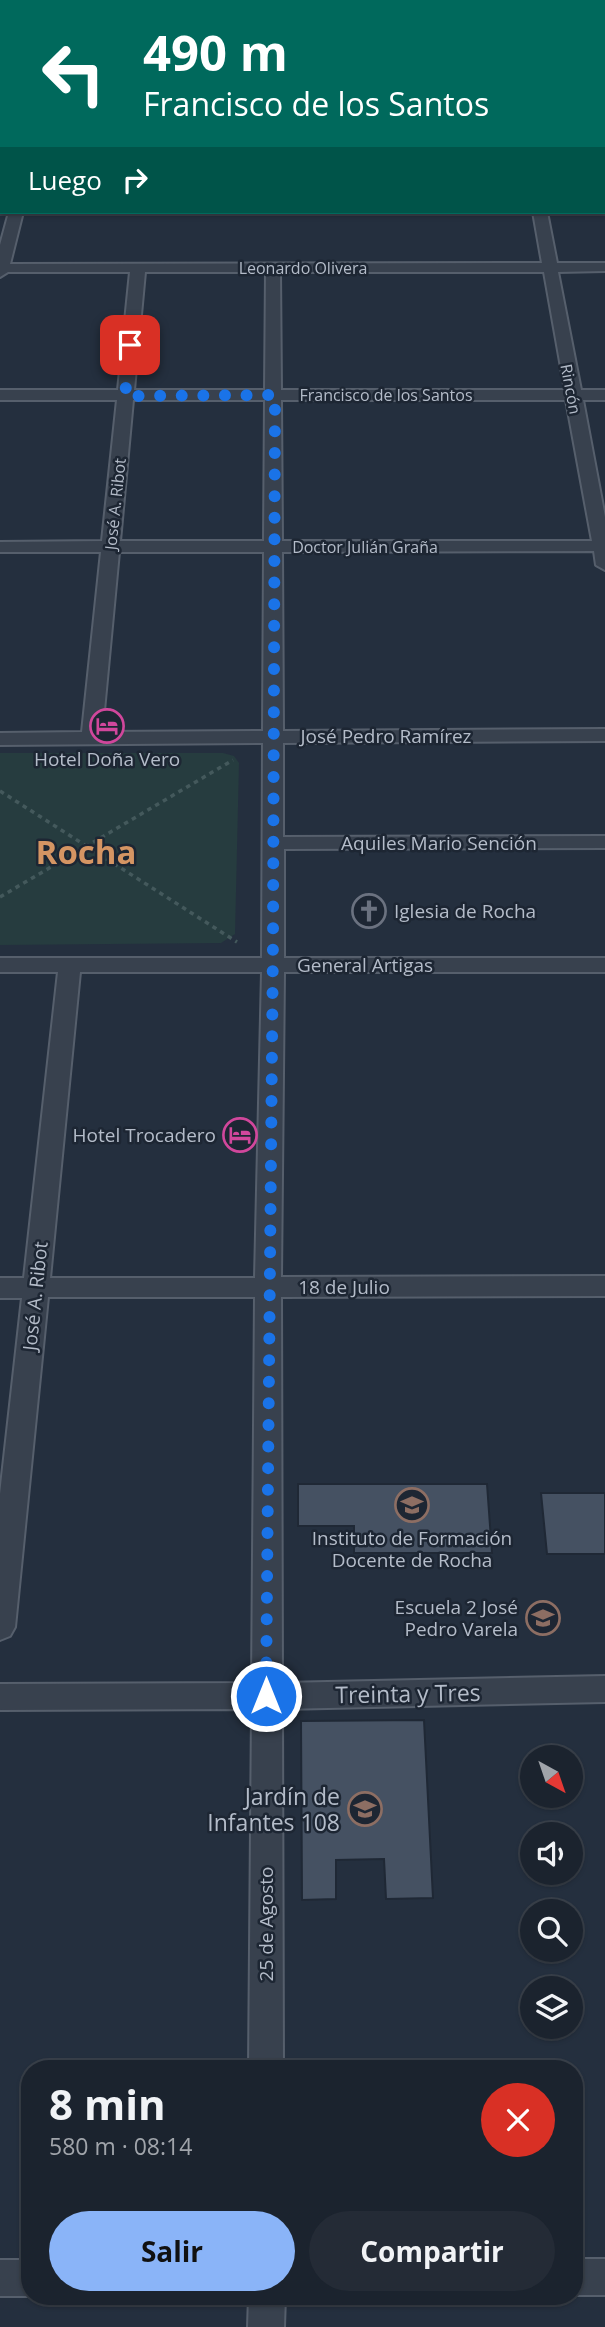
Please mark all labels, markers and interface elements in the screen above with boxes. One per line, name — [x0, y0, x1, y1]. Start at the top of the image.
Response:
text: 490 m — [143, 19, 288, 85]
icon: left — [28, 28, 119, 119]
text: Francisco de los Santos — [143, 82, 489, 125]
icon: right — [116, 161, 154, 199]
text: Luego — [28, 162, 102, 198]
street label: Leonardo Olivera — [239, 257, 367, 279]
pin — [100, 315, 160, 375]
icon: arrive — [111, 326, 149, 364]
street label: Rincón — [555, 362, 587, 416]
street label: Francisco de los Santos — [299, 384, 473, 406]
street label: José A. Ribot — [99, 457, 131, 553]
street label: Doctor Julián Graña — [292, 536, 438, 558]
hotel icon: Hotel Doña Vero — [88, 707, 126, 745]
street label: José Pedro Ramírez — [298, 723, 472, 749]
place label: Hotel Doña Vero — [34, 746, 180, 772]
district label: Rocha — [36, 829, 136, 874]
street label: Aquiles Mario Sención — [341, 830, 537, 856]
church icon: Iglesia de Rocha — [350, 892, 388, 930]
place label: Iglesia de Rocha — [394, 898, 536, 924]
street label: General Artigas — [297, 952, 433, 978]
hotel icon: Hotel Trocadero — [221, 1116, 259, 1154]
place label: Hotel Trocadero — [73, 1122, 216, 1148]
street label: José A. Ribot — [16, 1240, 54, 1354]
street label: 18 de Julio — [298, 1274, 390, 1300]
school or university icon: Instituto de Formación Docente de Rocha — [393, 1486, 431, 1524]
place label: Instituto de Formación Docente de Rocha — [312, 1525, 512, 1573]
place label: Escuela 2 José Pedro Varela — [395, 1594, 518, 1642]
school or university icon: Escuela 2 José Pedro Varela — [524, 1599, 562, 1637]
position arrow — [229, 1659, 303, 1733]
street label: Treinta y Tres — [335, 1676, 481, 1710]
north arrow — [520, 1745, 583, 1808]
map controls — [520, 1745, 583, 2039]
place label: Jardín de Infantes 108 — [207, 1780, 340, 1838]
school or university icon: Jardín de Infantes 108 — [346, 1790, 384, 1828]
button: sound — [520, 1822, 583, 1885]
street label: 25 de Agosto — [253, 1867, 279, 1981]
button: search — [520, 1899, 583, 1962]
button: layers — [520, 1976, 583, 2039]
text: 8 min — [49, 2075, 166, 2132]
button: close — [481, 2083, 555, 2157]
text: 580 m · 08:14 — [49, 2130, 192, 2162]
button: Salir — [49, 2211, 295, 2291]
button: Compartir — [309, 2211, 555, 2291]

